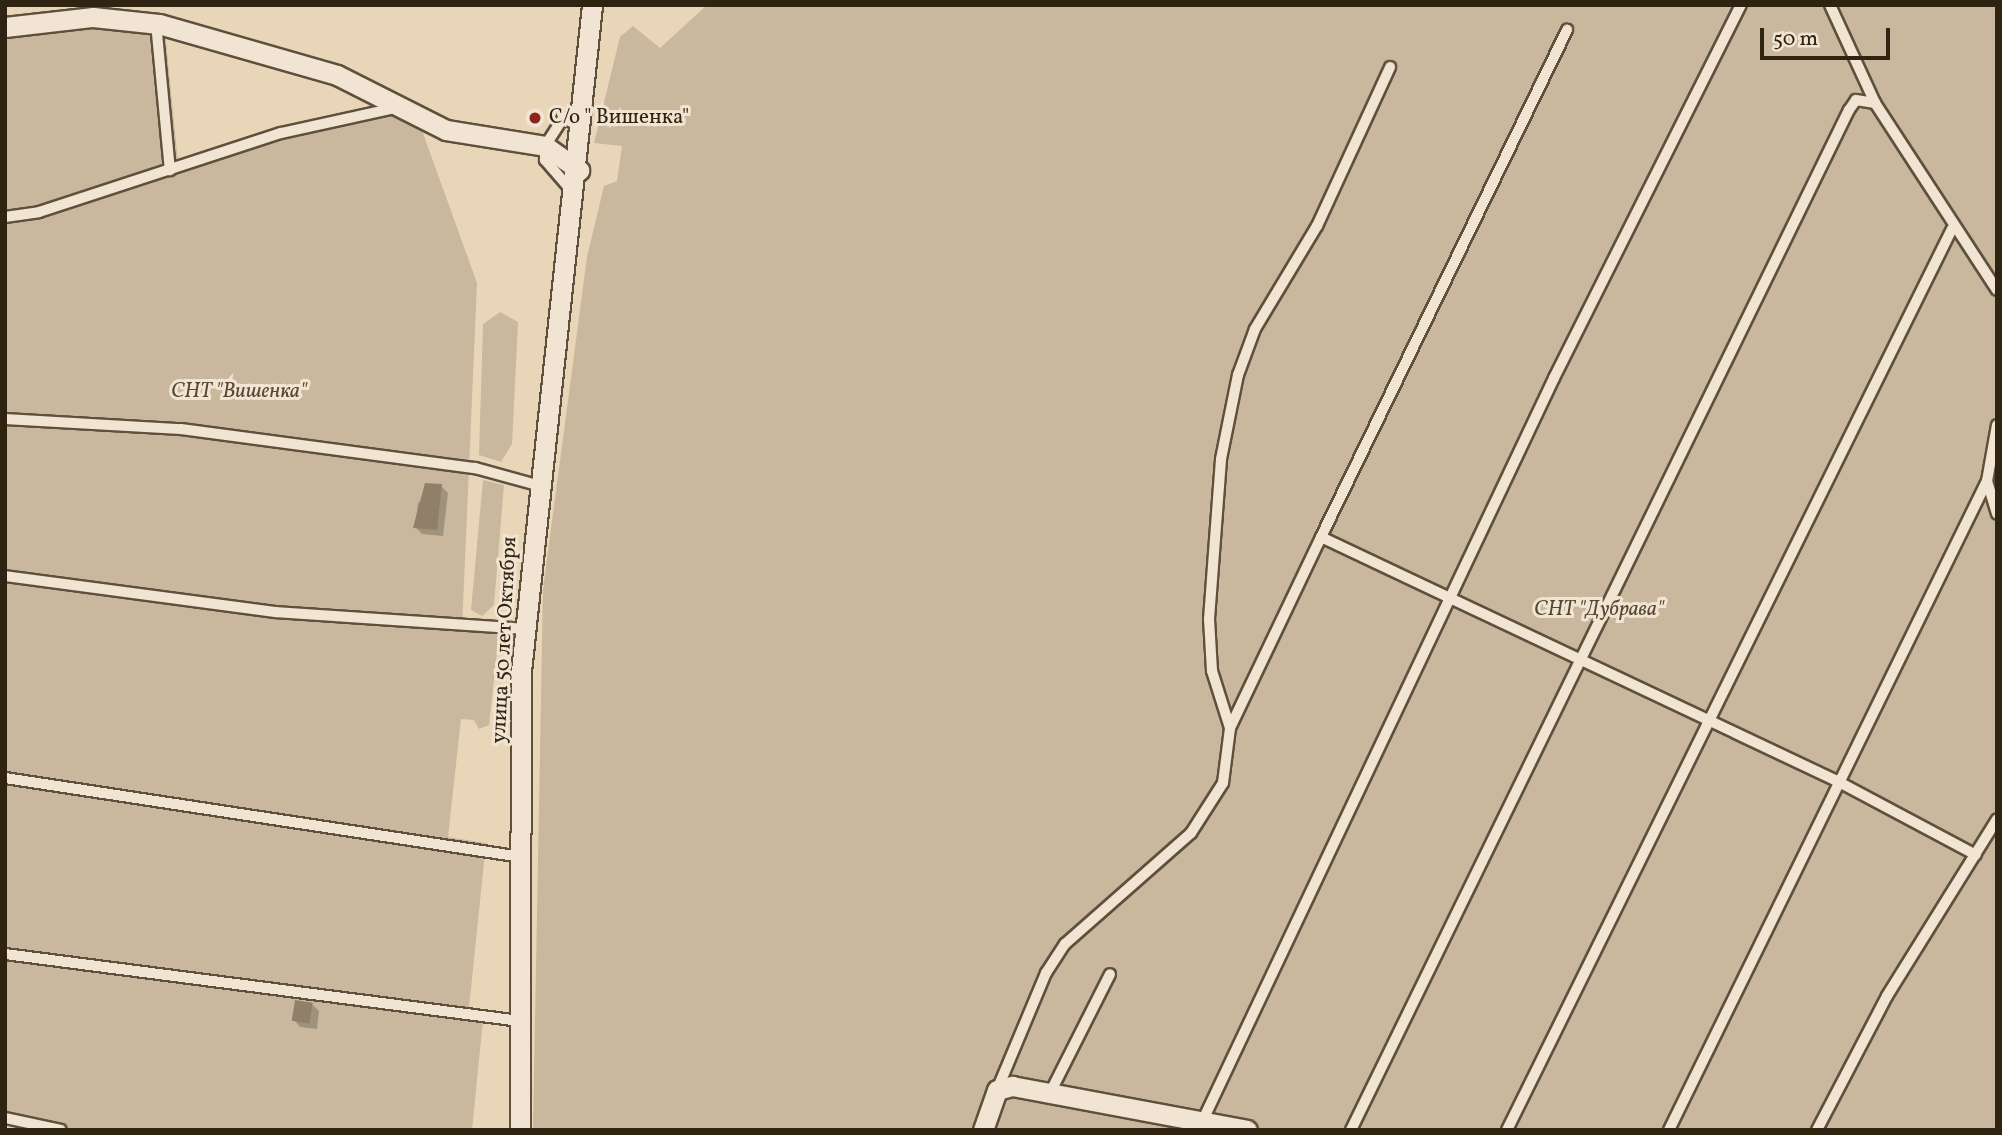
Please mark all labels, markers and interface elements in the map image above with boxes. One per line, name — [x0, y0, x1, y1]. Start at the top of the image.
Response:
scale bar — [1764, 14, 1894, 58]
text: 50 m — [1773, 25, 1818, 54]
place label: С/о " Вишенка" — [549, 105, 689, 131]
marker: С/о " Вишенка" — [527, 110, 543, 126]
park label: СНТ "Вишенка" — [171, 379, 307, 405]
street label: улица 50 лет Октября — [487, 536, 523, 744]
park label: СНТ "Дубрава" — [1534, 597, 1664, 623]

